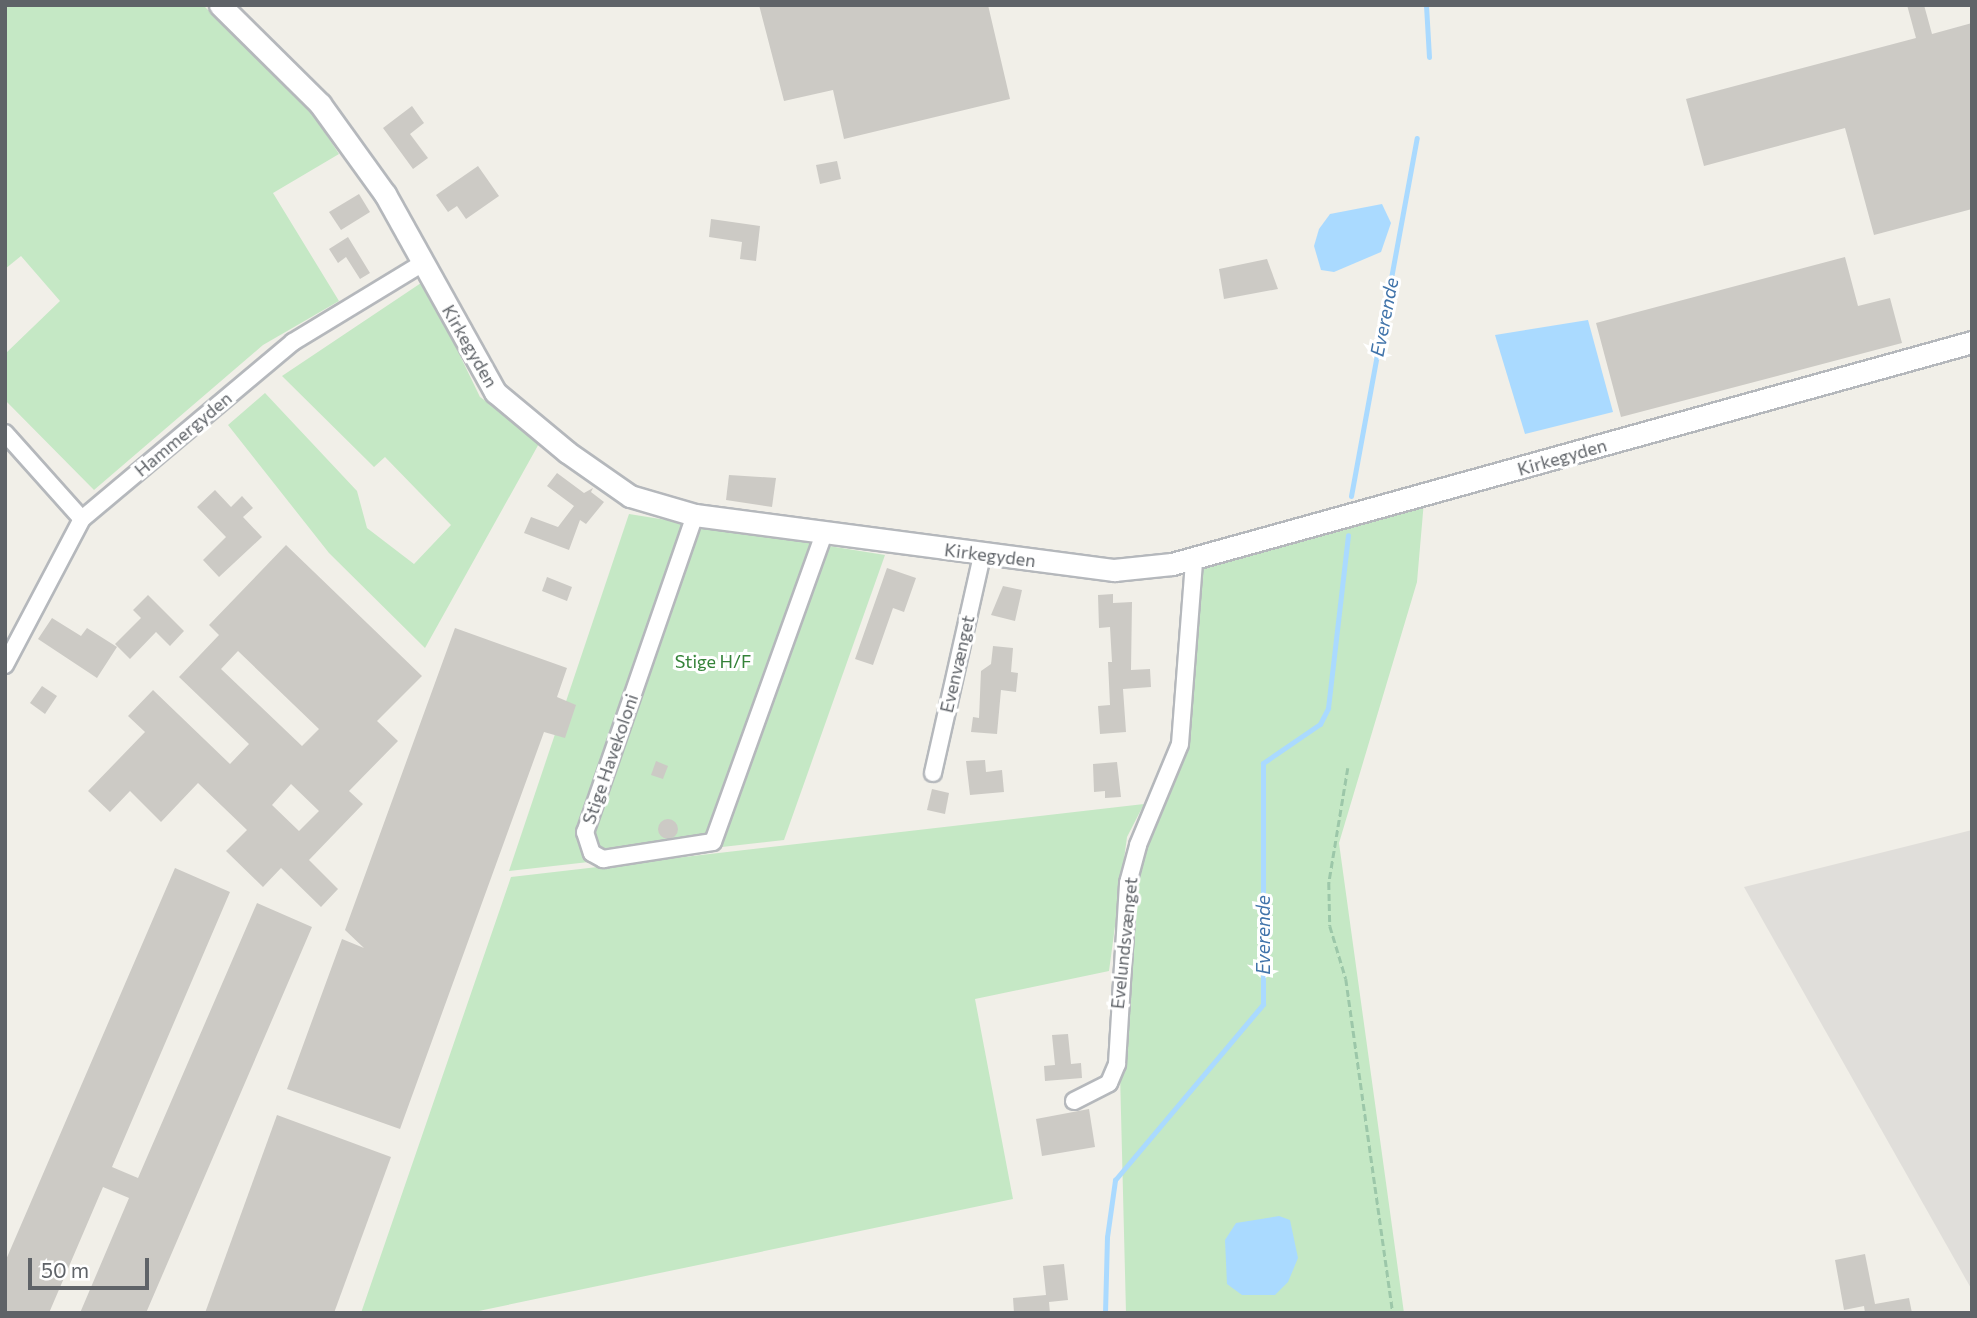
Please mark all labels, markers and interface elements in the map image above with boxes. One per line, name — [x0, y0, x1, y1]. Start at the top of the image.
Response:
water label: Everende — [1365, 276, 1403, 358]
street label: Kirkegyden — [438, 301, 502, 391]
street label: Hammergyden — [130, 387, 236, 481]
street label: Kirkegyden — [1515, 434, 1609, 480]
street label: Kirkegyden — [943, 539, 1037, 571]
street label: Evenvænget — [935, 613, 979, 715]
park label: Stige H/F — [675, 650, 751, 672]
street label: Stige Havekoloni — [578, 691, 642, 827]
street label: Evelundsvænget — [1106, 876, 1142, 1010]
water label: Everende — [1252, 895, 1274, 975]
scale bar — [32, 1244, 152, 1288]
text: 50 m — [41, 1257, 89, 1282]

